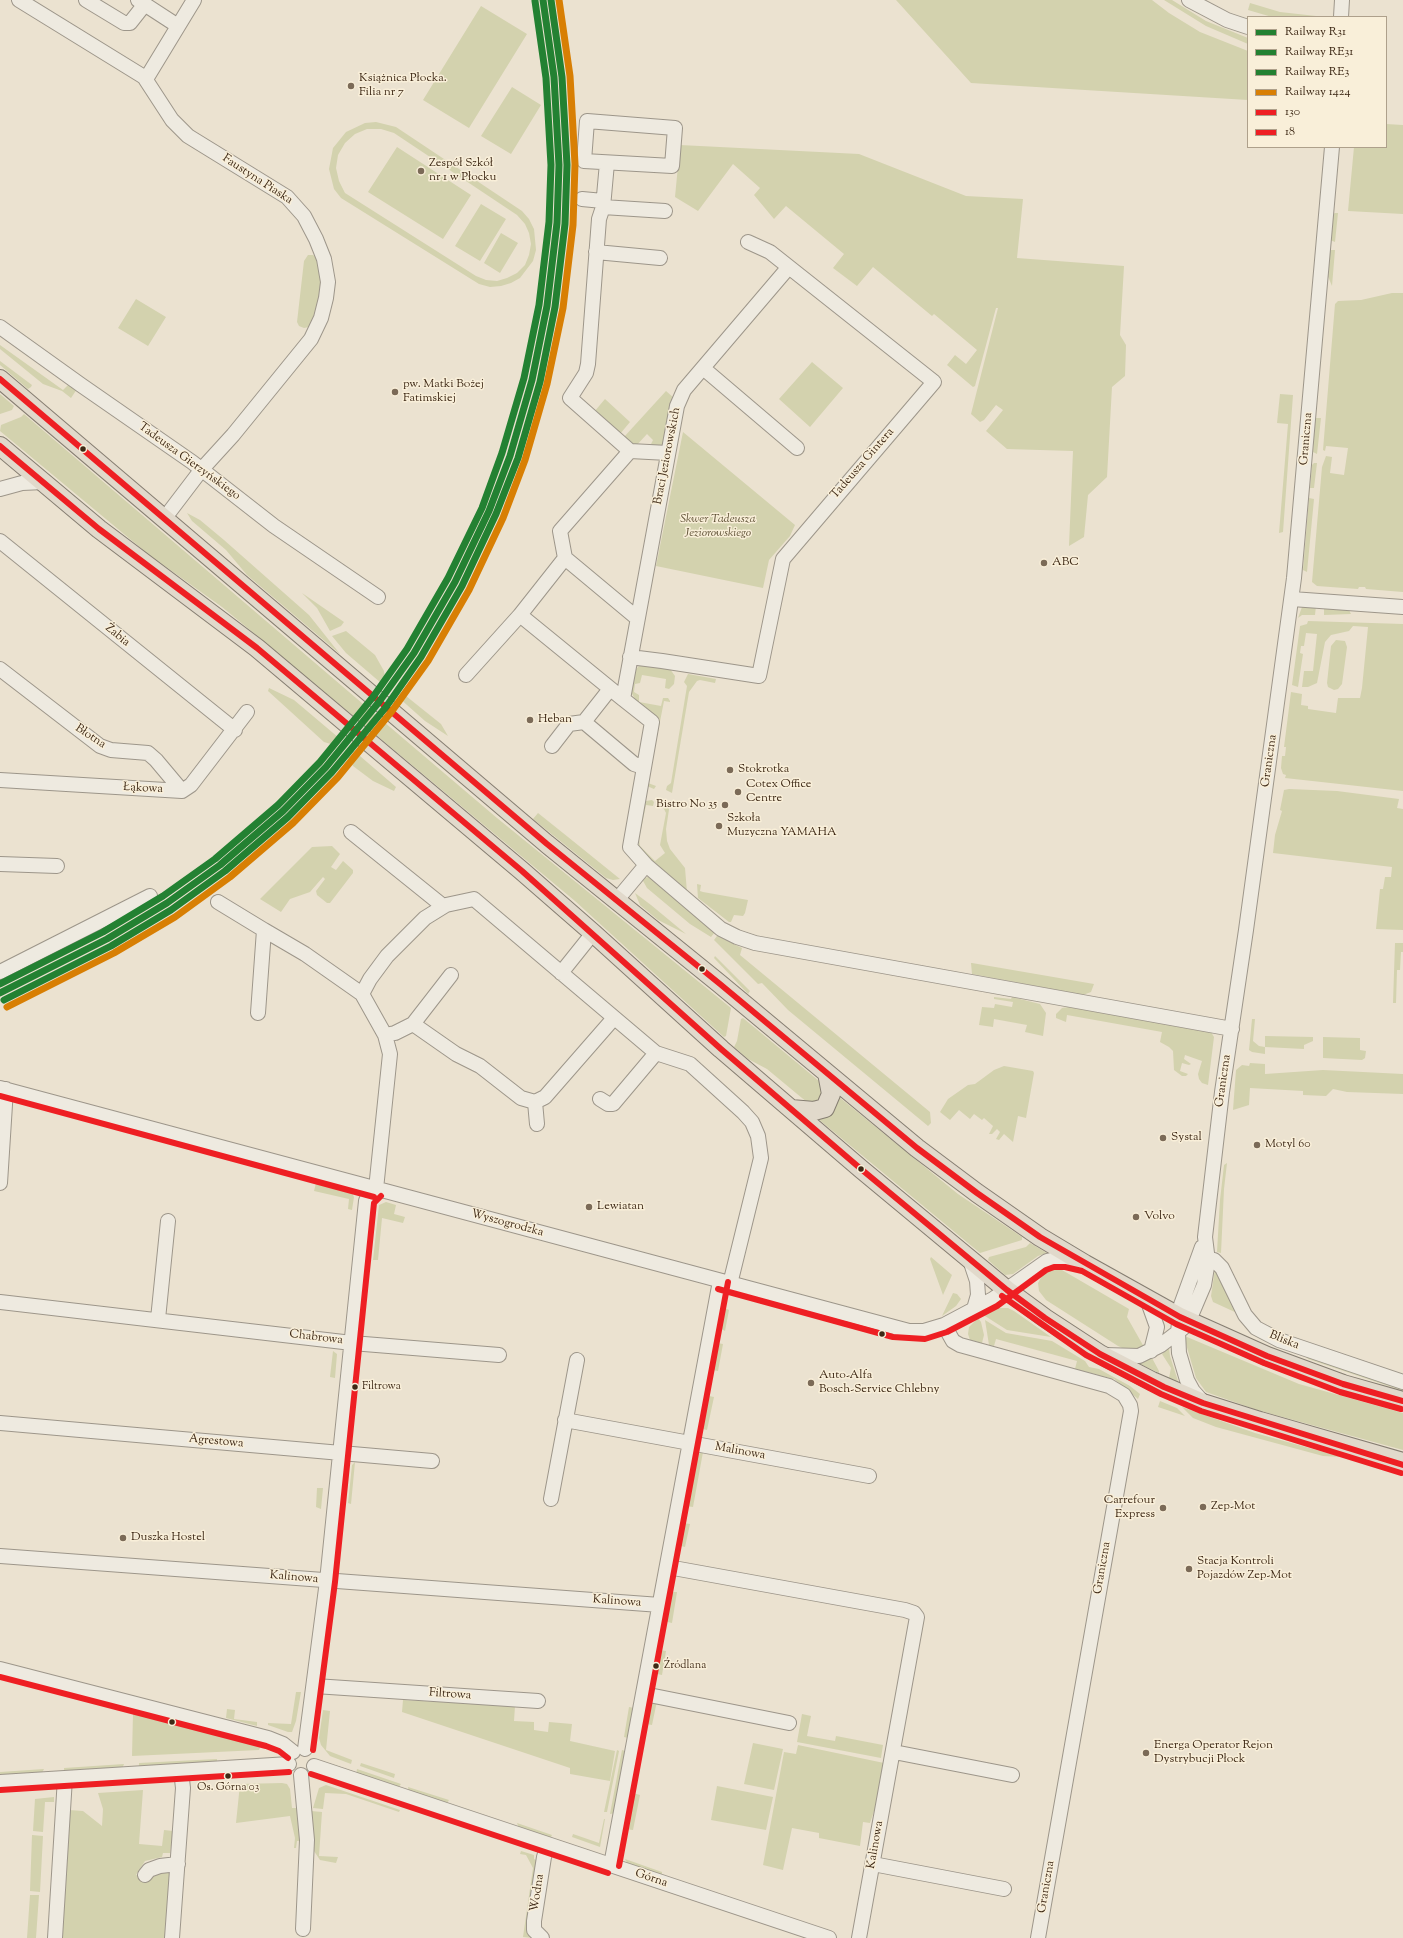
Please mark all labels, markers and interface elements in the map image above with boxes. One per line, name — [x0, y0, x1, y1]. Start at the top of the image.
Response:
legend — [1247, 16, 1387, 148]
text: Railway R31 — [1285, 23, 1346, 41]
text: Railway RE31 — [1285, 43, 1353, 61]
text: Railway RE3 — [1285, 63, 1349, 81]
place label: Książnica Płocka. Filia nr 7 — [359, 72, 447, 100]
marker: Książnica Płocka. Filia nr 7 — [346, 81, 356, 91]
text: Railway 1424 — [1285, 83, 1350, 101]
text: 130 — [1285, 103, 1300, 121]
text: 18 — [1285, 123, 1295, 141]
street label: Faustyna Piaska — [219, 152, 295, 208]
place label: Zespół Szkół nr 1 w Płocku — [429, 157, 496, 185]
marker: Zespół Szkół nr 1 w Płocku — [416, 166, 426, 176]
place label: pw. Matki Bożej Fatimskiej — [403, 378, 484, 406]
marker: pw. Matki Bożej Fatimskiej — [390, 387, 400, 397]
street label: Braci Jeziorowskich — [651, 406, 685, 506]
street label: Graniczna — [1298, 412, 1316, 466]
street label: Tadeusza Gierzyńskiego — [135, 420, 243, 504]
street label: Tadeusza Gintera — [828, 426, 898, 502]
unlabelled marker — [78, 444, 88, 454]
park label: Skwer Tadeusza Jeziorowskiego — [680, 513, 756, 541]
place label: ABC — [1052, 556, 1079, 570]
marker: ABC — [1039, 558, 1049, 568]
street label: Żabia — [102, 622, 132, 650]
place label: Heban — [538, 713, 572, 727]
marker: Heban — [525, 715, 535, 725]
street label: Błotna — [72, 722, 108, 752]
street label: Graniczna — [1259, 734, 1281, 788]
place label: Stokrotka — [738, 763, 789, 777]
marker: Stokrotka — [725, 765, 735, 775]
place label: Cotex Office Centre — [746, 778, 811, 806]
street label: Łąkowa — [123, 781, 163, 797]
marker: Cotex Office Centre — [733, 787, 743, 797]
place label: Bistro No 35 — [656, 798, 717, 812]
marker: Bistro No 35 — [720, 800, 730, 810]
place label: Szkoła Muzyczna YAMAHA — [727, 812, 837, 840]
marker: Szkoła Muzyczna YAMAHA — [714, 821, 724, 831]
unlabelled marker — [697, 964, 707, 974]
street label: Graniczna — [1213, 1054, 1235, 1108]
place label: Systal — [1171, 1131, 1202, 1145]
marker: Systal — [1158, 1133, 1168, 1143]
place label: Motyl 60 — [1265, 1138, 1311, 1152]
marker: Motyl 60 — [1252, 1140, 1262, 1150]
unlabelled marker — [856, 1164, 866, 1174]
place label: Lewiatan — [597, 1200, 644, 1214]
marker: Lewiatan — [584, 1202, 594, 1212]
street label: Wyszogrodzka — [469, 1207, 545, 1241]
place label: Volvo — [1144, 1210, 1175, 1224]
marker: Volvo — [1131, 1212, 1141, 1222]
street label: Chabrowa — [288, 1328, 344, 1348]
unlabelled marker — [877, 1329, 887, 1339]
street label: Bliska — [1267, 1329, 1301, 1353]
place label: Auto-Alfa Bosch-Service Chlebny — [819, 1369, 939, 1397]
marker: Auto-Alfa Bosch-Service Chlebny — [806, 1378, 816, 1388]
place label: Filtrowa — [362, 1380, 401, 1394]
marker: Filtrowa — [350, 1382, 360, 1392]
street label: Agrestowa — [188, 1432, 244, 1452]
street label: Malinowa — [714, 1440, 766, 1464]
place label: Carrefour Express — [1104, 1494, 1155, 1522]
place label: Zep-Mot — [1211, 1500, 1255, 1514]
marker: Zep-Mot — [1198, 1502, 1208, 1512]
marker: Carrefour Express — [1158, 1503, 1168, 1513]
place label: Duszka Hostel — [131, 1531, 205, 1545]
marker: Duszka Hostel — [118, 1533, 128, 1543]
street label: Graniczna — [1091, 1541, 1115, 1595]
place label: Stacja Kontroli Pojazdów Zep-Mot — [1197, 1555, 1292, 1583]
marker: Stacja Kontroli Pojazdów Zep-Mot — [1184, 1564, 1194, 1574]
street label: Kalinowa — [269, 1569, 319, 1587]
street label: Kalinowa — [592, 1593, 642, 1611]
place label: Źródlana — [664, 1659, 706, 1673]
marker: Źródlana — [651, 1661, 661, 1671]
street label: Filtrowa — [428, 1686, 472, 1704]
unlabelled marker — [167, 1717, 177, 1727]
place label: Energa Operator Rejon Dystrybucji Płock — [1154, 1739, 1273, 1767]
marker: Energa Operator Rejon Dystrybucji Płock — [1141, 1748, 1151, 1758]
marker: Os. Górna 03 — [223, 1771, 233, 1781]
place label: Os. Górna 03 — [197, 1781, 259, 1795]
street label: Kalinowa — [865, 1820, 887, 1870]
street label: Graniczna — [1035, 1860, 1059, 1914]
street label: Górna — [633, 1867, 669, 1891]
street label: Wodna — [528, 1873, 548, 1913]

